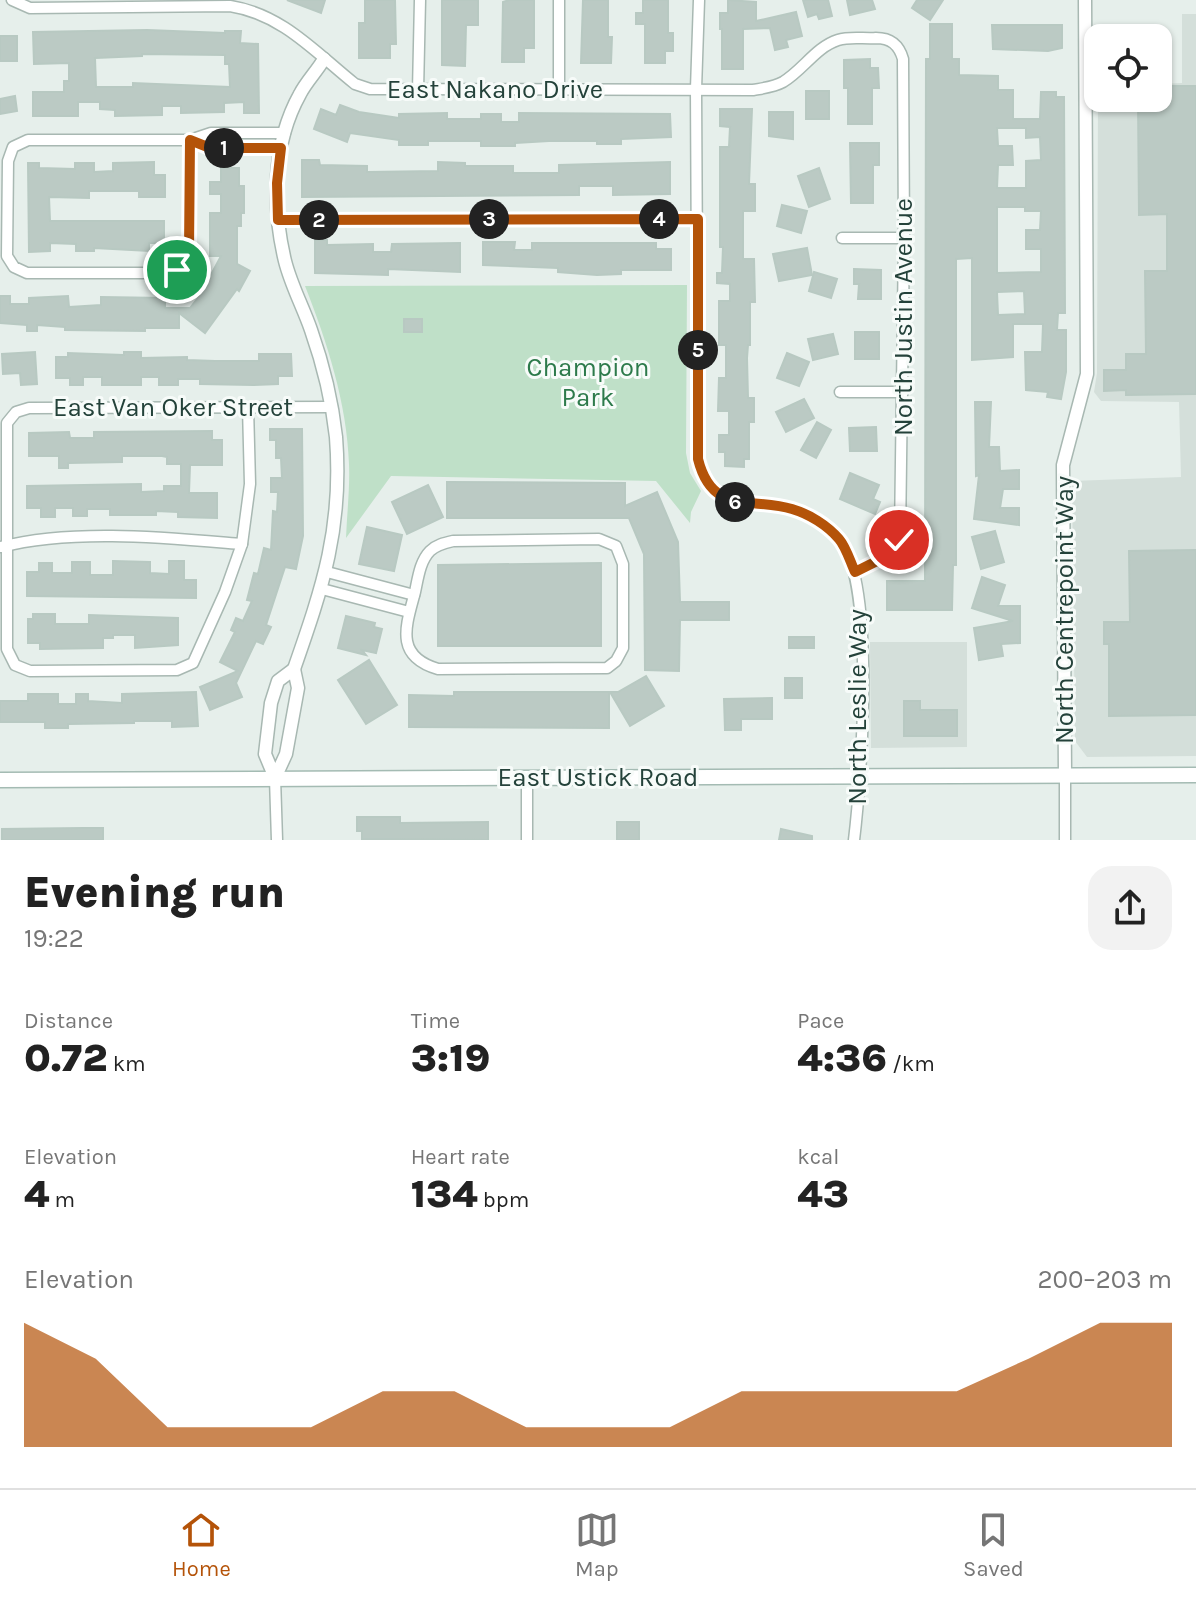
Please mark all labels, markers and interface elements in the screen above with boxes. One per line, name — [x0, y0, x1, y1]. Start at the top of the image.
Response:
map controls — [1084, 24, 1172, 112]
button: locate — [1084, 24, 1172, 112]
street label: East Nakano Drive — [387, 74, 603, 105]
pin: 1 — [204, 128, 244, 168]
text: 1 — [220, 135, 228, 161]
street label: North Justin Avenue — [888, 198, 919, 436]
pin: 3 — [469, 199, 509, 239]
pin: 4 — [639, 199, 679, 239]
pin: 2 — [299, 200, 339, 240]
text: 3 — [482, 206, 496, 232]
text: 4 — [652, 206, 666, 232]
text: 2 — [312, 207, 326, 233]
pin — [143, 236, 211, 304]
icon: arrive — [155, 248, 199, 292]
pin: 5 — [678, 330, 718, 370]
text: 5 — [692, 337, 704, 363]
park label: Champion Park — [526, 352, 650, 413]
street label: East Van Oker Street — [53, 392, 293, 423]
street label: North Centrepoint Way — [1049, 476, 1080, 744]
pin: 6 — [715, 482, 755, 522]
text: 6 — [728, 489, 742, 515]
pin — [865, 506, 933, 574]
icon: check — [877, 518, 921, 562]
street label: North Leslie Way — [842, 609, 873, 805]
street label: East Ustick Road — [498, 762, 698, 793]
button: share — [1088, 866, 1172, 950]
text: Evening run — [24, 867, 285, 918]
text: 19:22 — [24, 923, 84, 954]
text: Distance — [24, 1008, 113, 1034]
text: Time — [411, 1008, 460, 1034]
text: Pace — [797, 1008, 844, 1034]
text: 0.72 — [24, 1034, 107, 1081]
text: 3:19 — [411, 1034, 490, 1081]
text: 4:36 — [797, 1034, 887, 1081]
text: km — [107, 1051, 146, 1077]
text: /km — [887, 1051, 935, 1077]
text: Elevation — [24, 1144, 117, 1170]
text: Heart rate — [411, 1144, 510, 1170]
text: kcal — [797, 1144, 839, 1170]
text: 4 — [24, 1170, 49, 1217]
text: 134 — [411, 1170, 478, 1217]
text: 43 — [797, 1170, 849, 1217]
text: m — [49, 1187, 75, 1213]
text: bpm — [478, 1187, 529, 1213]
text: Elevation — [24, 1264, 134, 1295]
text: 200–203 m — [1037, 1264, 1172, 1295]
tab: Home — [172, 1508, 231, 1582]
tab: Map — [575, 1508, 619, 1582]
tab: Saved — [963, 1508, 1024, 1582]

